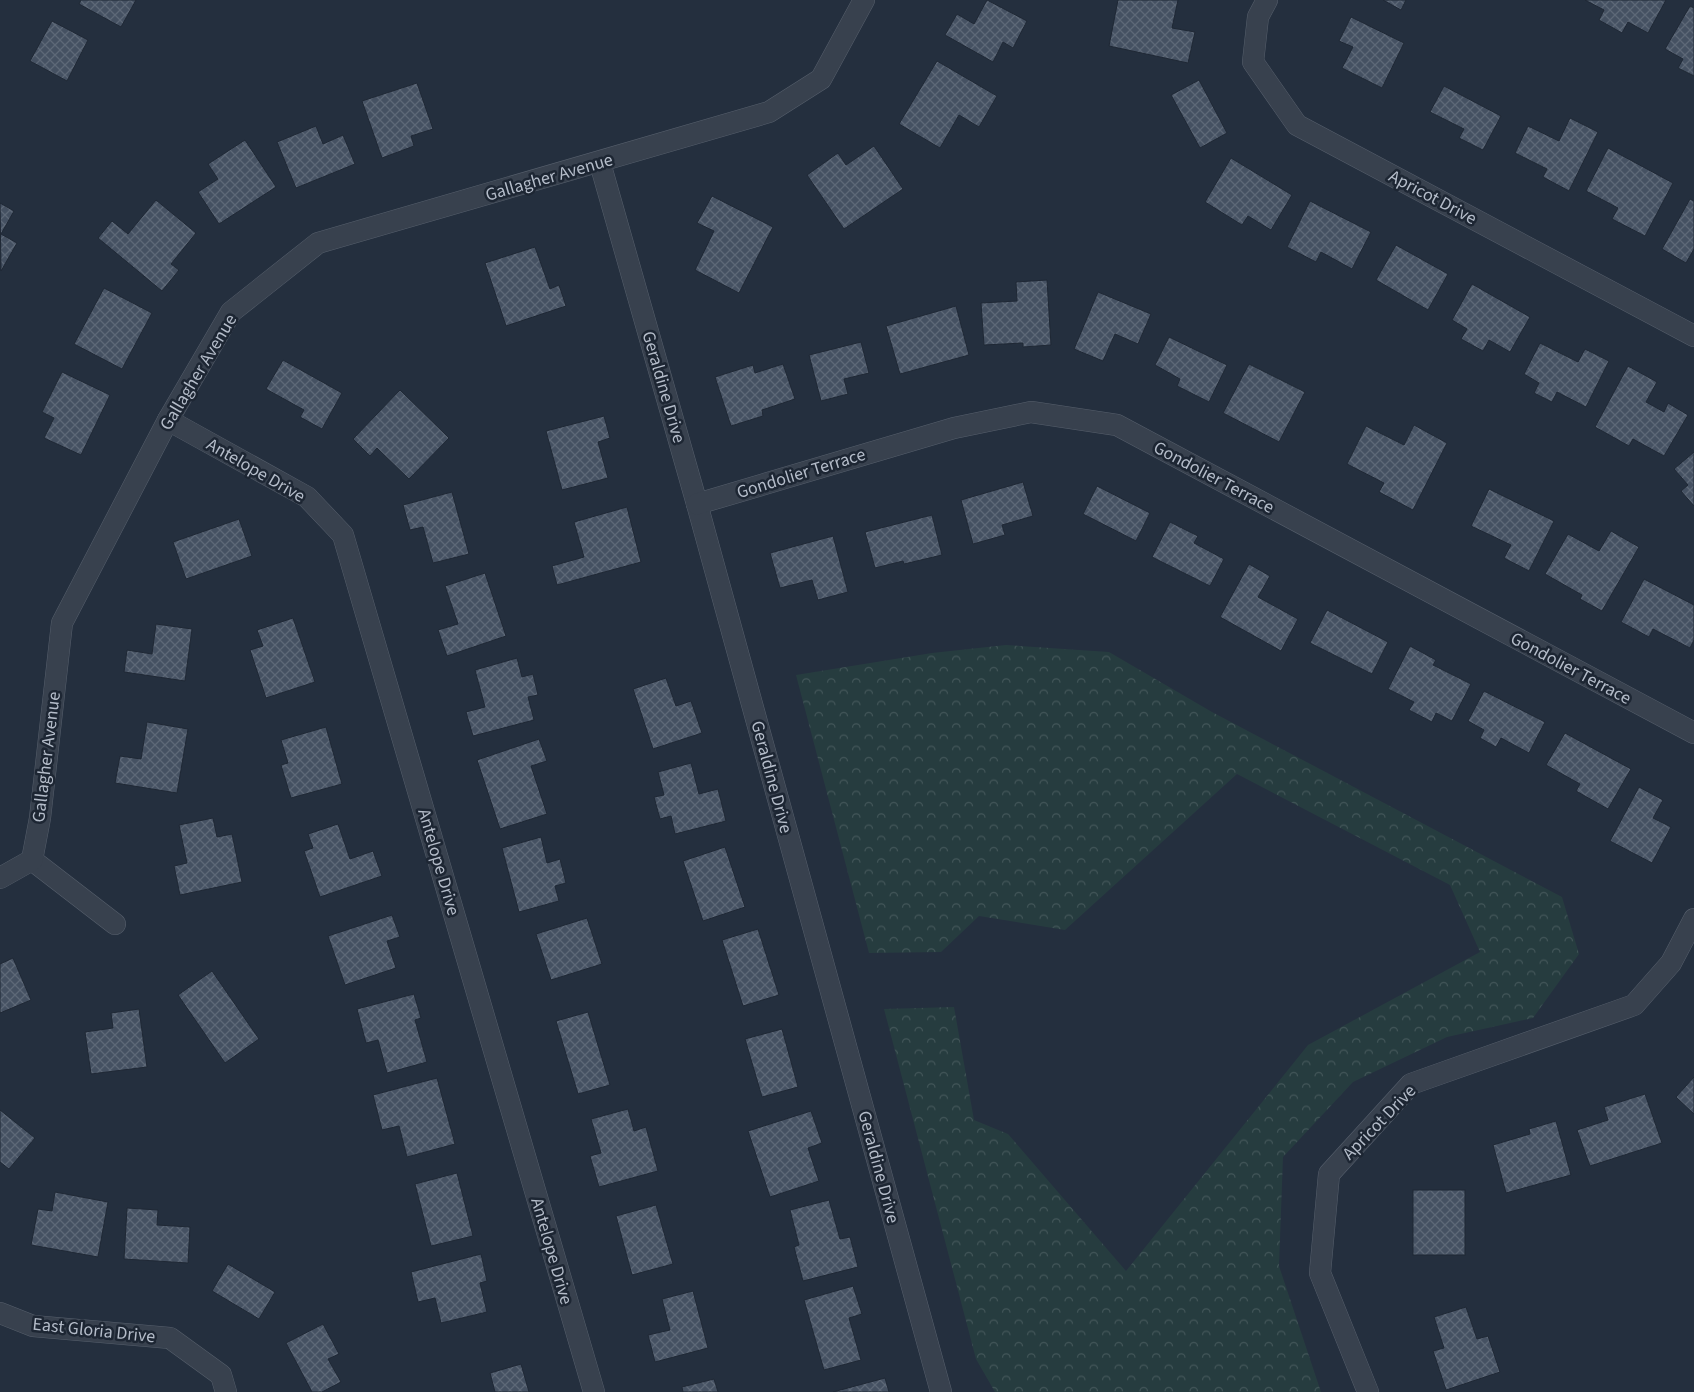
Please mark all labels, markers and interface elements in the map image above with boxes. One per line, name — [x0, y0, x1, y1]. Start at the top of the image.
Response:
street label: Gallagher Avenue — [482, 147, 616, 208]
street label: Apricot Drive — [1384, 164, 1481, 231]
street label: Gallagher Avenue — [154, 309, 243, 435]
street label: Geraldine Drive — [636, 328, 691, 446]
street label: Antelope Drive — [202, 432, 310, 509]
street label: Gondolier Terrace — [1149, 435, 1279, 520]
street label: Gondolier Terrace — [734, 442, 869, 505]
street label: Gondolier Terrace — [1506, 626, 1636, 711]
street label: Gallagher Avenue — [26, 690, 67, 824]
street label: Geraldine Drive — [745, 718, 799, 836]
street label: Antelope Drive — [411, 806, 466, 919]
street label: Apricot Drive — [1337, 1079, 1422, 1166]
street label: Geraldine Drive — [852, 1108, 906, 1226]
street label: Antelope Drive — [524, 1195, 579, 1308]
street label: East Gloria Drive — [31, 1312, 157, 1349]

